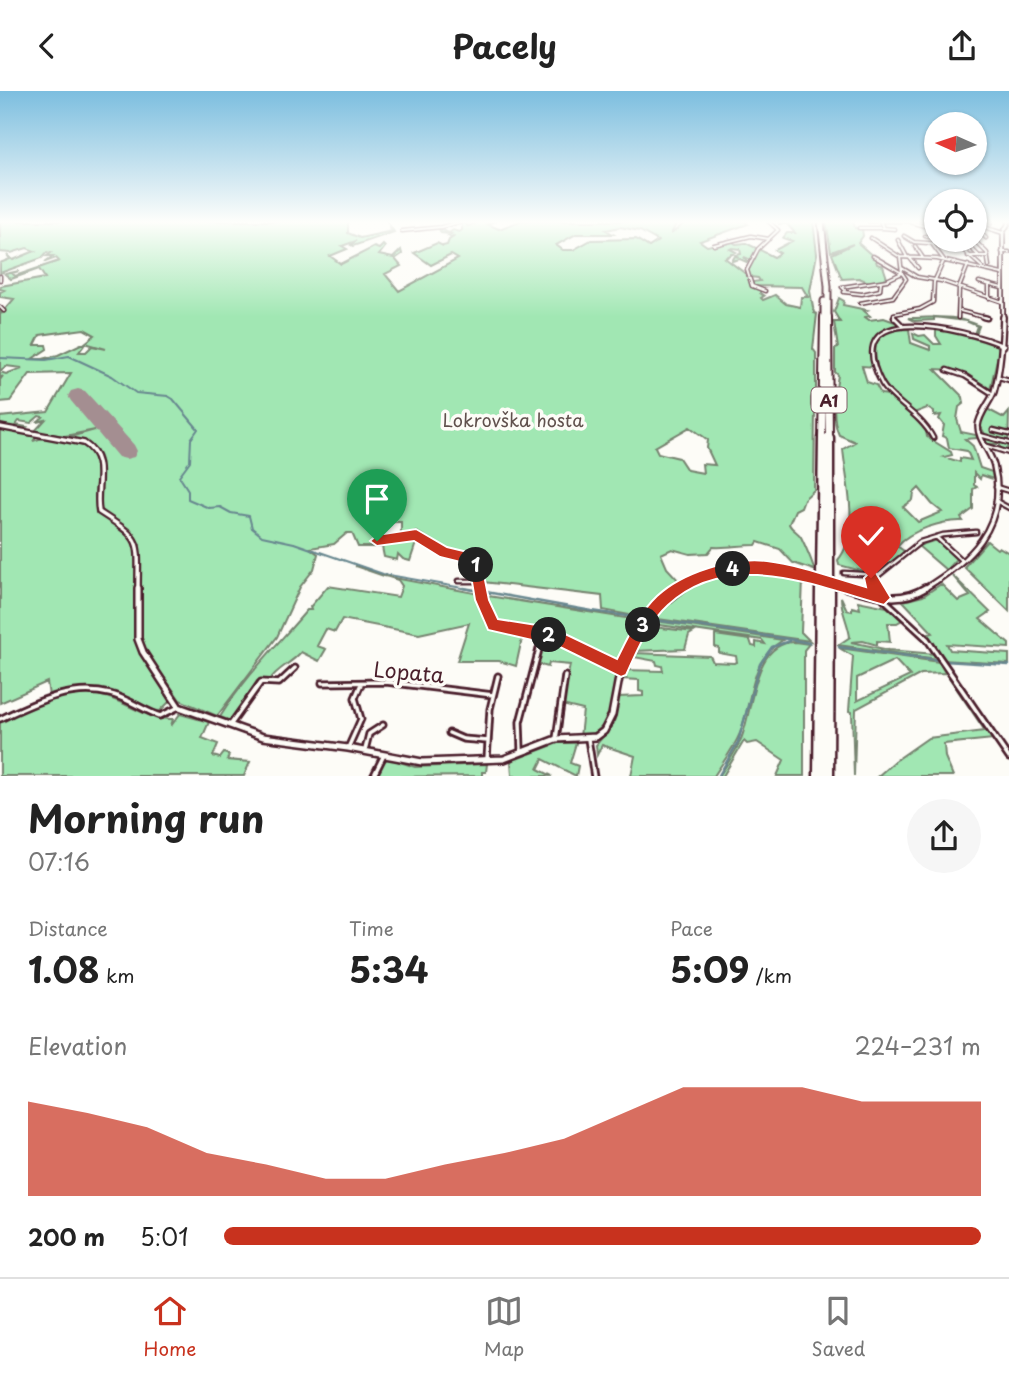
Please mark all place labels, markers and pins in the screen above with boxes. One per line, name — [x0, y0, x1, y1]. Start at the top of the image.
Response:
pin — [347, 469, 407, 541]
pin — [841, 506, 901, 578]
pin: 1 — [458, 547, 494, 582]
pin: 4 — [716, 552, 750, 587]
pin: 3 — [626, 607, 660, 643]
pin: 2 — [532, 617, 566, 653]

